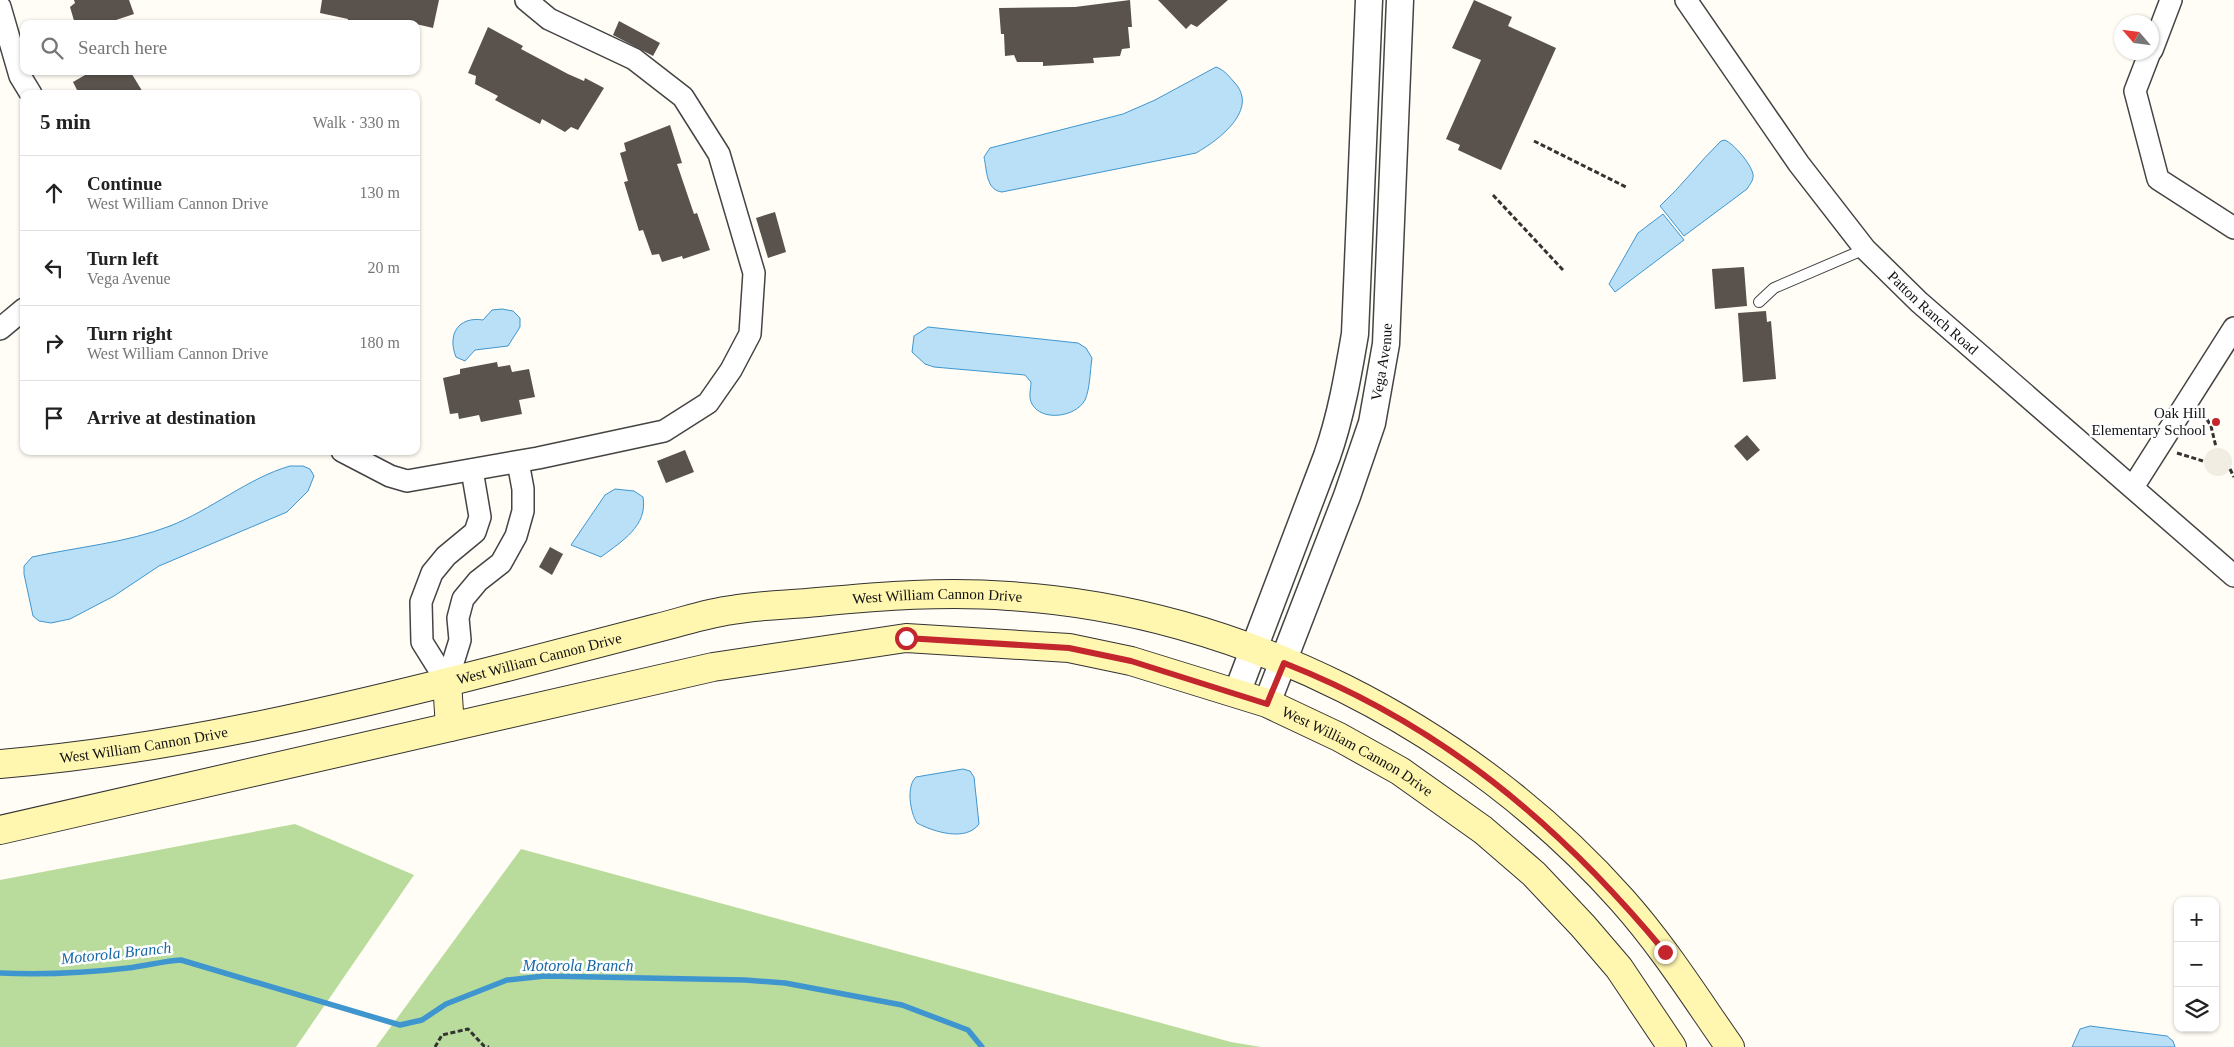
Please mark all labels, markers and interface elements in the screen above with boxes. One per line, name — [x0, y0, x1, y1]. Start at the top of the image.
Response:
north arrow — [2114, 15, 2159, 60]
search box — [20, 20, 420, 75]
icon: search — [38, 34, 66, 62]
text: Search here — [78, 37, 167, 58]
text: 5 min — [40, 110, 91, 134]
text: Walk · 330 m — [313, 114, 400, 131]
text: Continue — [87, 173, 162, 194]
icon: ahead — [40, 179, 68, 207]
text: 130 m — [360, 184, 400, 201]
text: West William Cannon Drive — [87, 195, 268, 212]
text: Turn left — [87, 248, 159, 269]
icon: left — [40, 254, 68, 282]
text: 20 m — [368, 259, 400, 276]
street label: Patton Ranch Road — [1885, 268, 1982, 358]
text: Vega Avenue — [87, 270, 171, 287]
street label: Vega Avenue — [1368, 322, 1395, 402]
text: Turn right — [87, 323, 172, 344]
icon: right — [40, 329, 68, 357]
text: 180 m — [360, 334, 400, 351]
text: West William Cannon Drive — [87, 345, 268, 362]
icon: arrive — [40, 404, 68, 432]
place label: Oak Hill Elementary School — [2091, 405, 2206, 438]
text: Arrive at destination — [87, 407, 256, 428]
marker: Oak Hill Elementary School — [2210, 416, 2222, 428]
street label: West William Cannon Drive — [852, 586, 1023, 607]
route start — [895, 627, 918, 650]
street label: West William Cannon Drive — [455, 630, 624, 687]
street label: West William Cannon Drive — [1279, 703, 1436, 800]
street label: West William Cannon Drive — [59, 724, 229, 766]
map controls — [2174, 897, 2219, 1032]
button: + — [2174, 897, 2219, 942]
water label: Motorola Branch — [59, 939, 172, 967]
route end — [1654, 941, 1677, 964]
button: − — [2174, 942, 2219, 987]
water label: Motorola Branch — [522, 957, 633, 974]
button: layers — [2174, 987, 2219, 1032]

